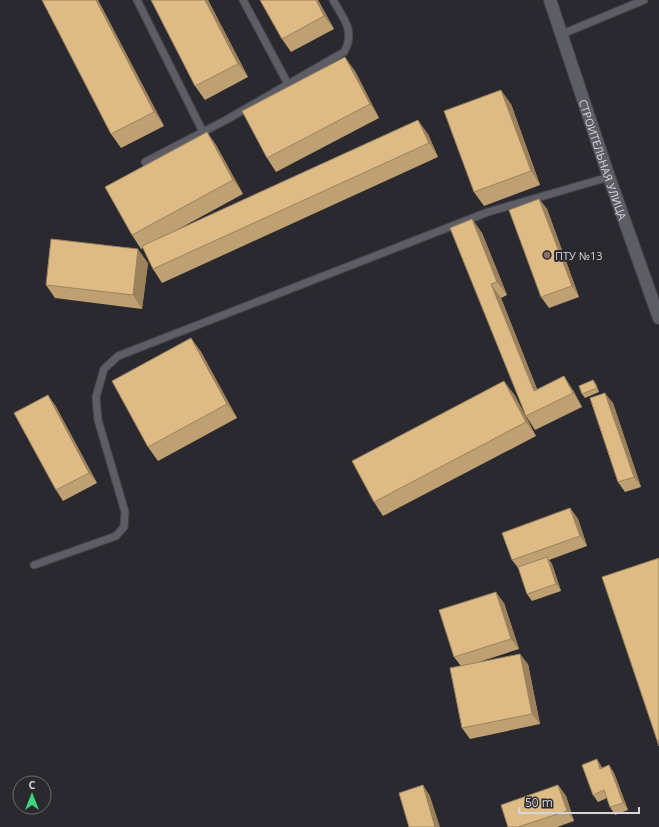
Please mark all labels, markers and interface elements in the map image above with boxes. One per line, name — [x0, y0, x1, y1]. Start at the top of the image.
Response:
street label: СТРОИТЕЛЬНАЯ УЛИЦА — [576, 97, 631, 222]
place label: ПТУ №13 — [555, 248, 603, 263]
marker: ПТУ №13 — [542, 250, 552, 260]
north arrow — [12, 775, 52, 815]
text: С — [28, 777, 36, 792]
scale bar — [519, 789, 639, 815]
text: 50 m — [525, 794, 553, 811]

